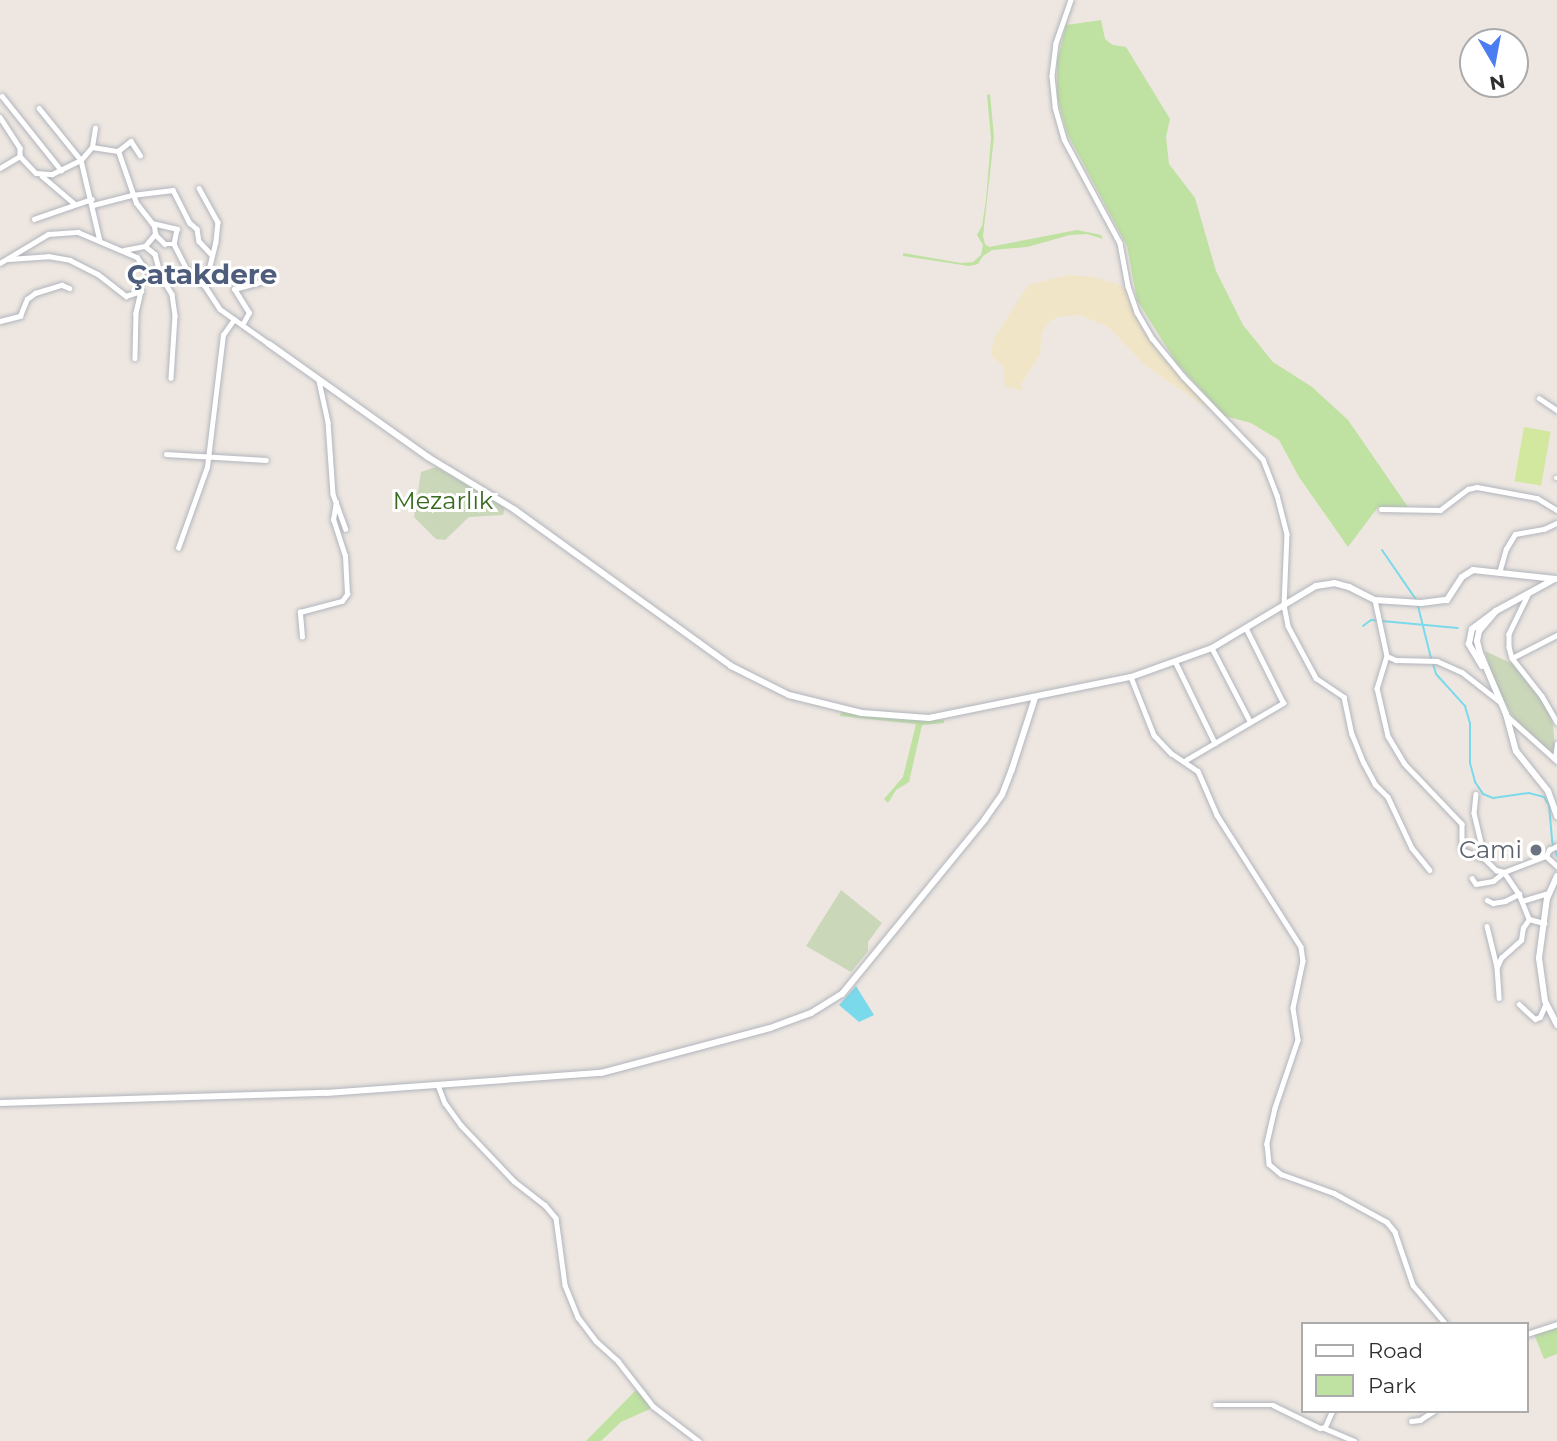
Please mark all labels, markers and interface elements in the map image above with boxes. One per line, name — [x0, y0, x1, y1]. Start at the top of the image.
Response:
north arrow — [1459, 28, 1529, 98]
text: N — [1488, 70, 1507, 95]
district label: Çatakdere — [127, 257, 277, 291]
park label: Mezarlık — [393, 487, 493, 515]
place label: Cami — [1459, 836, 1522, 864]
marker: Cami — [1528, 842, 1544, 858]
legend — [1302, 1322, 1529, 1413]
text: Road — [1368, 1338, 1423, 1363]
text: Park — [1368, 1373, 1416, 1398]

